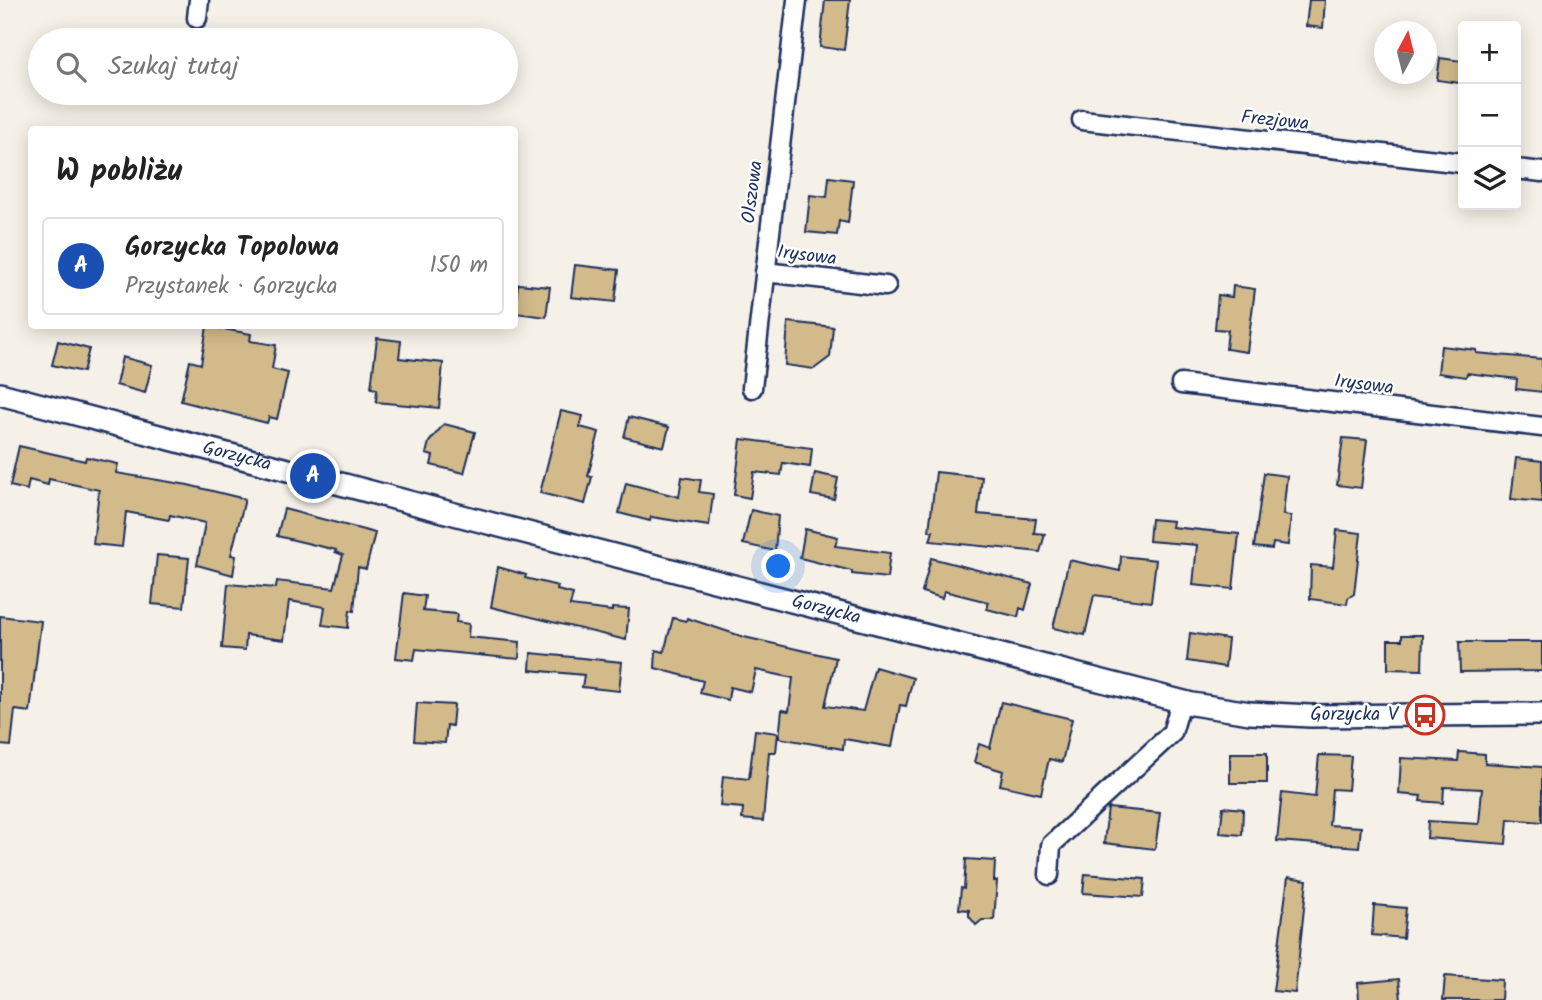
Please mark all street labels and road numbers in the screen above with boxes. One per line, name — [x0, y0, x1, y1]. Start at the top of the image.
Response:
street label: Frezjowa — [1239, 103, 1311, 139]
street label: Olszowa — [734, 159, 772, 225]
street label: Irysowa — [776, 237, 838, 275]
street label: Irysowa — [1333, 366, 1395, 404]
street label: Gorzycka — [199, 433, 275, 480]
street label: Gorzycka — [789, 587, 864, 633]

